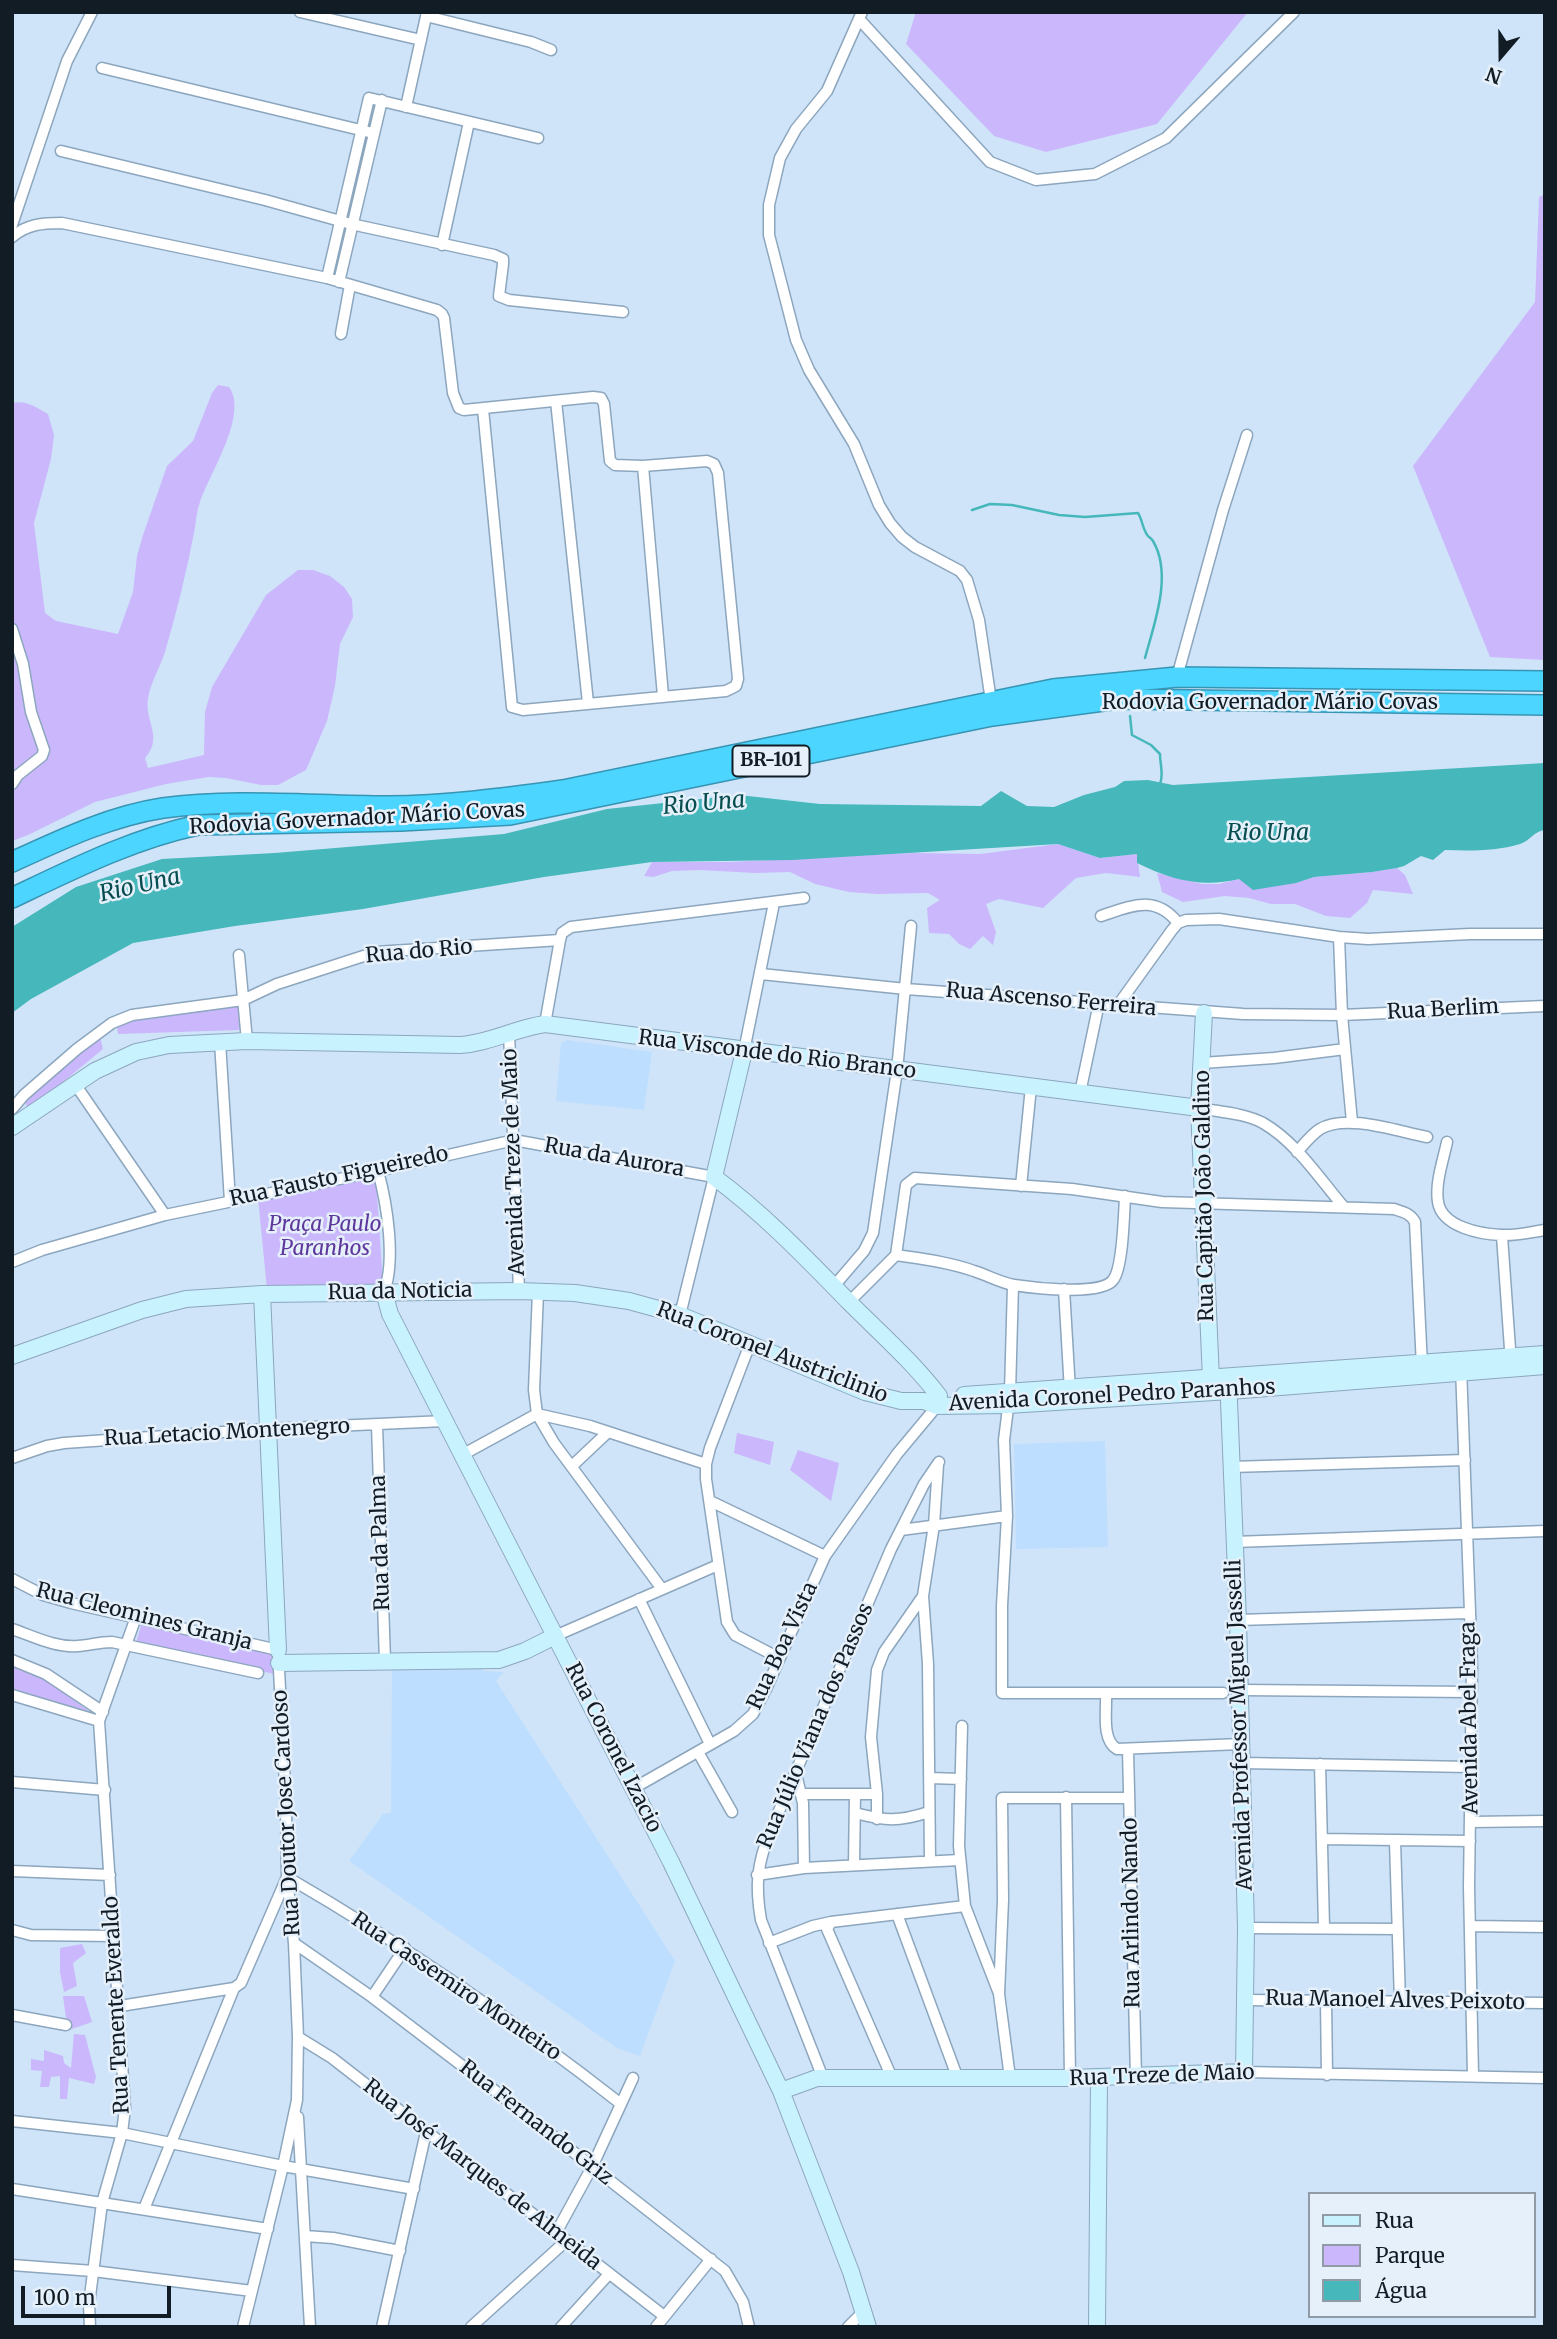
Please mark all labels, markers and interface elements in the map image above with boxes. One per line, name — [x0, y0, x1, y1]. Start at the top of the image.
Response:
north arrow — [1466, 21, 1536, 91]
text: N — [1483, 62, 1505, 90]
street label: Rodovia Governador Mário Covas — [1102, 690, 1438, 716]
road number: BR-101 — [732, 746, 810, 776]
water label: Rio Una — [662, 787, 746, 821]
street label: Rodovia Governador Mário Covas — [188, 798, 526, 840]
water label: Rio Una — [1227, 819, 1309, 847]
water label: Rio Una — [97, 863, 183, 909]
street label: Rua do Rio — [364, 935, 474, 969]
street label: Rua Ascenso Ferreira — [945, 978, 1157, 1022]
street label: Rua Berlim — [1386, 994, 1500, 1026]
street label: Rua Visconde do Rio Branco — [637, 1025, 917, 1085]
street label: Avenida Treze de Maio — [497, 1048, 531, 1276]
street label: Rua Capitão João Galdino — [1190, 1070, 1220, 1322]
street label: Rua da Aurora — [542, 1133, 686, 1183]
street label: Rua Fausto Figueiredo — [227, 1141, 451, 1213]
park label: Praça Paulo Paranhos — [269, 1212, 381, 1262]
street label: Rua da Noticia — [327, 1278, 473, 1306]
street label: Rua Coronel Austriclinio — [653, 1297, 891, 1409]
street label: Avenida Coronel Pedro Paranhos — [948, 1375, 1276, 1417]
street label: Rua Letacio Montenegro — [103, 1414, 351, 1452]
street label: Rua da Palma — [366, 1475, 396, 1611]
street label: Avenida Professor Miguel Jasselli — [1222, 1559, 1258, 1891]
street label: Rua Cleomines Granja — [33, 1578, 255, 1656]
street label: Rua Boa Vista — [742, 1578, 824, 1714]
street label: Rua Júlio Viana dos Passos — [753, 1599, 879, 1853]
street label: Avenida Abel Fraga — [1456, 1621, 1484, 1815]
street label: Rua Coronel Izacio — [559, 1659, 667, 1837]
street label: Rua Doutor Jose Cardoso — [268, 1689, 306, 1937]
street label: Rua Arlindo Nando — [1118, 1817, 1146, 2009]
street label: Rua Tenente Everaldo — [99, 1895, 135, 2115]
street label: Rua Cassemiro Monteiro — [346, 1907, 566, 2067]
street label: Rua Manoel Alves Peixoto — [1265, 1986, 1525, 2016]
street label: Rua Fernando Griz — [454, 2055, 618, 2191]
street label: Rua Treze de Maio — [1069, 2060, 1255, 2092]
street label: Rua José Marques de Almeida — [358, 2074, 606, 2276]
legend — [1308, 2192, 1536, 2318]
text: Rua — [1375, 2207, 1414, 2234]
text: Parque — [1375, 2242, 1445, 2269]
scale bar — [24, 2272, 175, 2316]
text: Água — [1375, 2277, 1427, 2304]
text: 100 m — [34, 2284, 96, 2311]

